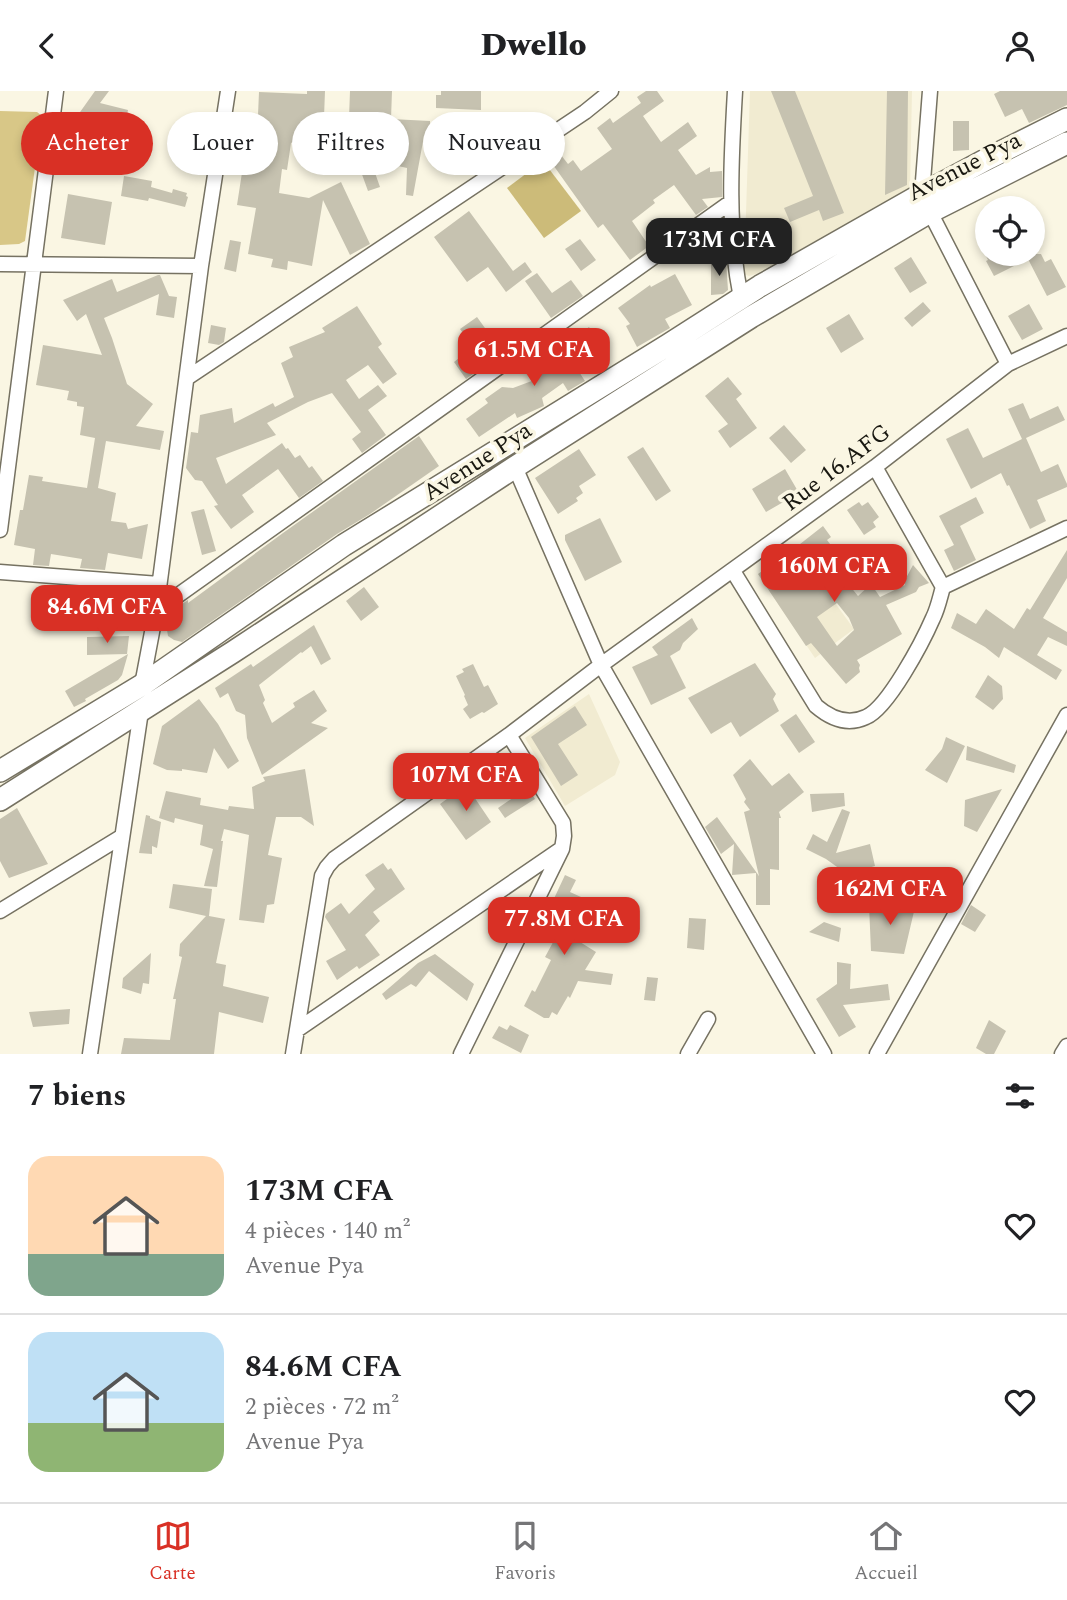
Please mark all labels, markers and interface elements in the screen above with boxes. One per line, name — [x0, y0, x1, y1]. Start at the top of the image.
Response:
text: Dwello — [481, 21, 586, 70]
icon: back — [28, 27, 66, 65]
icon: person — [1001, 27, 1039, 65]
chip: Acheter — [21, 112, 153, 175]
chip: Louer — [167, 112, 278, 175]
chip: Filtres — [292, 112, 409, 175]
chip: Nouveau — [423, 112, 565, 175]
street label: Avenue Pya — [901, 123, 1028, 211]
map controls — [975, 196, 1045, 266]
button: locate — [975, 196, 1045, 266]
pin: 173M CFA — [647, 219, 791, 278]
text: 173M CFA — [662, 223, 776, 258]
pin: 61.5M CFA — [454, 329, 614, 388]
text: 61.5M CFA — [474, 333, 594, 368]
street label: Avenue Pya — [416, 413, 540, 511]
street label: Rue 16.AFG — [775, 415, 899, 521]
pin: 160M CFA — [762, 545, 906, 604]
text: 160M CFA — [777, 549, 891, 584]
pin: 84.6M CFA — [27, 585, 187, 645]
text: 84.6M CFA — [47, 590, 167, 625]
pin: 107M CFA — [394, 753, 538, 813]
text: 107M CFA — [409, 758, 523, 793]
pin: 162M CFA — [818, 867, 962, 927]
text: 162M CFA — [833, 872, 947, 907]
pin: 77.8M CFA — [484, 897, 644, 957]
text: 77.8M CFA — [504, 902, 624, 937]
text: 7 biens — [28, 1073, 126, 1119]
icon: filters — [1001, 1077, 1039, 1115]
text: 173M CFA — [245, 1168, 394, 1214]
icon: home — [84, 1184, 168, 1268]
icon: heart — [1001, 1207, 1039, 1245]
text: 4 pièces · 140 m² — [245, 1214, 410, 1249]
text: Avenue Pya — [245, 1249, 364, 1284]
text: 84.6M CFA — [245, 1344, 402, 1390]
icon: home — [84, 1360, 168, 1444]
icon: heart — [1001, 1383, 1039, 1421]
text: 2 pièces · 72 m² — [245, 1390, 399, 1425]
text: Avenue Pya — [245, 1425, 364, 1460]
tab: Carte — [149, 1517, 196, 1588]
tab: Favoris — [494, 1517, 556, 1588]
tab: Accueil — [854, 1517, 918, 1588]

